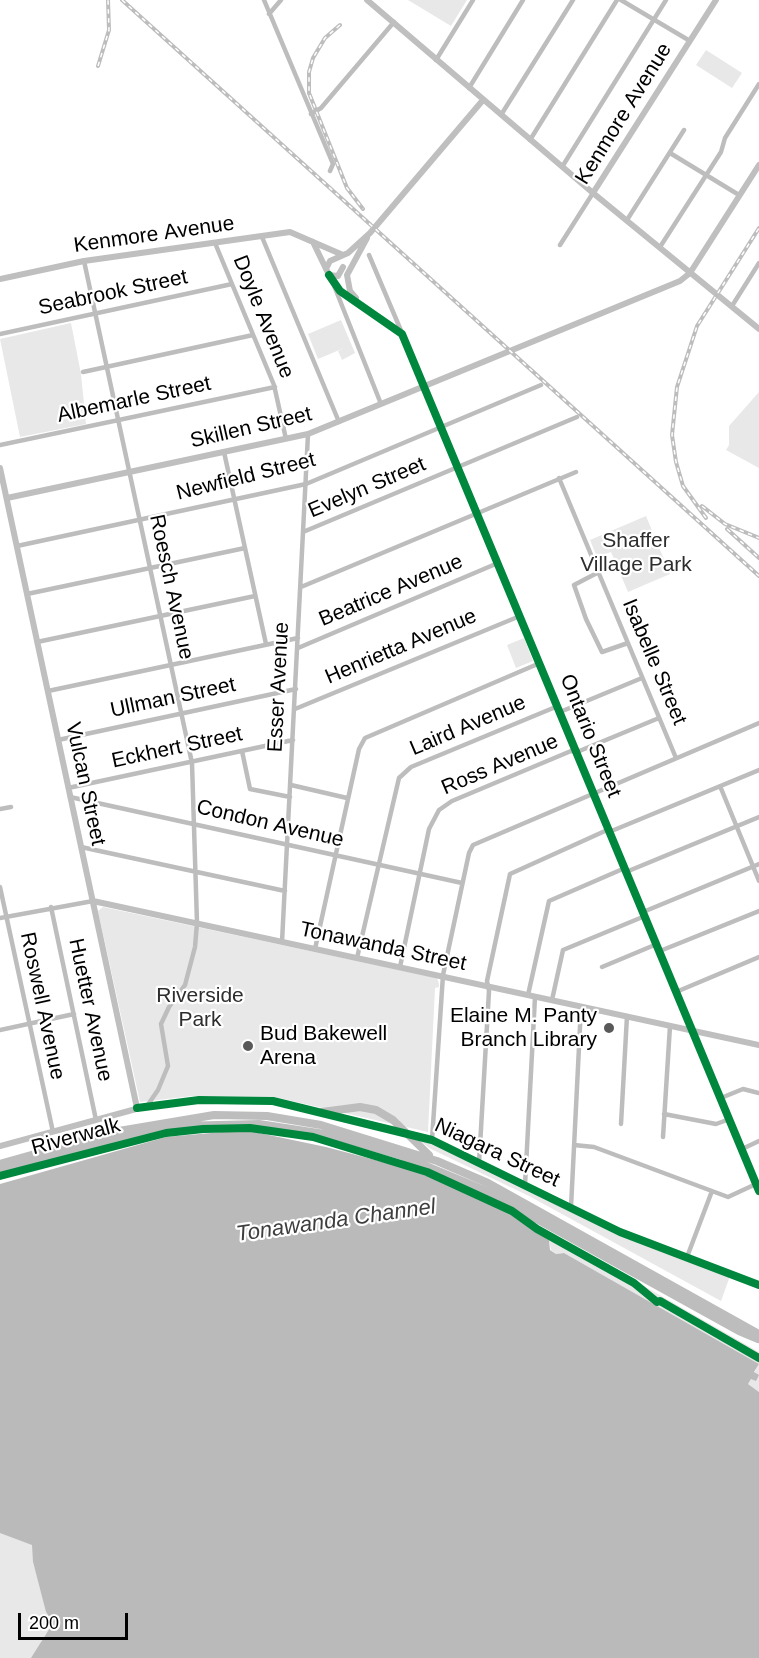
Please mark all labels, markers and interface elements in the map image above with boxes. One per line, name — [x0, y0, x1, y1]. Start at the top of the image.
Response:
street label: Kenmore Avenue — [570, 39, 678, 189]
street label: Kenmore Avenue — [72, 211, 236, 259]
street label: Doyle Avenue — [227, 252, 299, 382]
street label: Seabrook Street — [36, 265, 190, 321]
street label: Albemarle Street — [55, 371, 213, 429]
street label: Skillen Street — [188, 402, 314, 454]
street label: Newfield Street — [174, 448, 318, 506]
street label: Evelyn Street — [305, 452, 429, 524]
street label: Roesch Avenue — [143, 512, 199, 662]
park label: Shaffer Village Park — [580, 528, 692, 578]
street label: Beatrice Avenue — [315, 549, 467, 633]
street label: Isabelle Street — [616, 595, 692, 729]
street label: Henrietta Avenue — [322, 604, 480, 690]
street label: Esser Avenue — [263, 621, 295, 753]
street label: Ontario Street — [554, 671, 626, 801]
street label: Ullman Street — [108, 672, 238, 724]
street label: Laird Avenue — [406, 690, 530, 762]
street label: Vulcan Street — [60, 720, 110, 848]
street label: Eckhert Street — [109, 722, 245, 774]
street label: Ross Avenue — [438, 729, 562, 801]
street label: Condon Avenue — [194, 795, 346, 853]
street label: Tonawanda Street — [298, 917, 468, 977]
street label: Roswell Avenue — [14, 930, 70, 1082]
street label: Huetter Avenue — [63, 936, 117, 1084]
park label: Riverside Park — [156, 983, 244, 1033]
place label: Elaine M. Panty Branch Library — [450, 1003, 597, 1053]
place label: Bud Bakewell Arena — [260, 1021, 387, 1071]
marker: Elaine M. Panty Branch Library — [602, 1021, 616, 1035]
marker: Bud Bakewell Arena — [241, 1039, 255, 1053]
street label: Riverwalk — [29, 1113, 123, 1161]
street label: Niagara Street — [430, 1113, 564, 1193]
water label: Tonawanda Channel — [235, 1194, 437, 1248]
scale bar — [21, 1601, 130, 1639]
text: 200 m — [29, 1613, 79, 1633]

